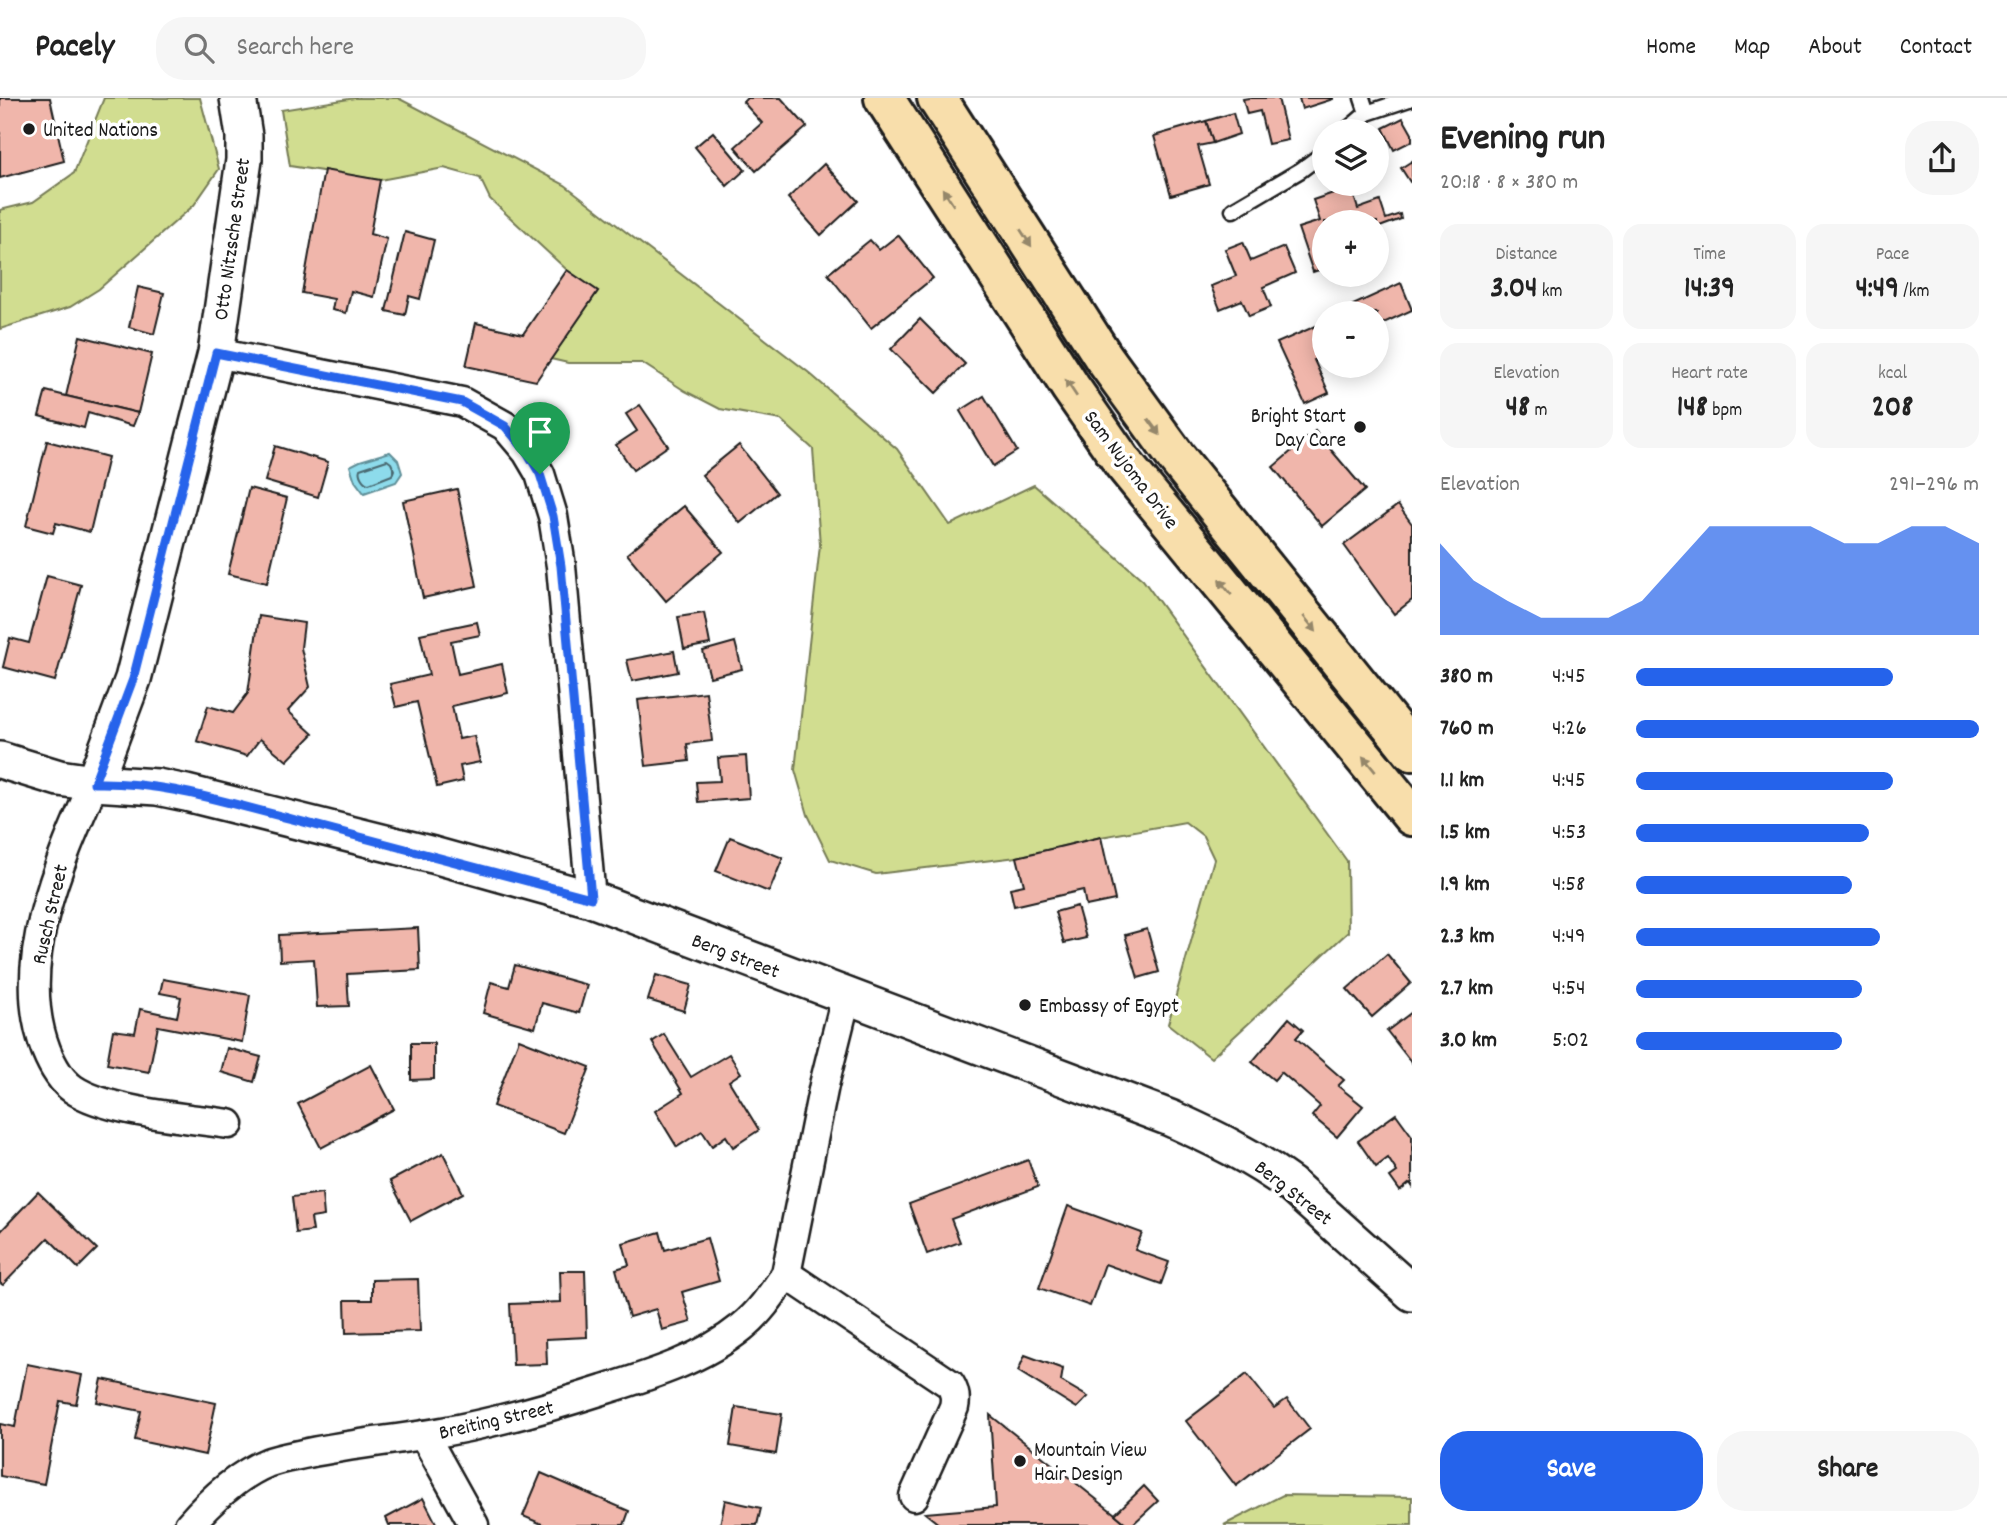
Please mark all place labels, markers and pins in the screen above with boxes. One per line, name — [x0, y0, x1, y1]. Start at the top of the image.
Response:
place label: United Nations — [43, 117, 158, 147]
marker: United Nations — [21, 121, 37, 137]
pin — [510, 402, 570, 474]
place label: Bright Start Day Care — [1251, 403, 1346, 457]
marker: Bright Start Day Care — [1352, 419, 1368, 435]
place label: Embassy of Egypt — [1039, 993, 1179, 1023]
marker: Embassy of Egypt — [1017, 997, 1033, 1013]
place label: Mountain View Hair Design — [1034, 1437, 1147, 1491]
marker: Mountain View Hair Design — [1012, 1453, 1028, 1469]

